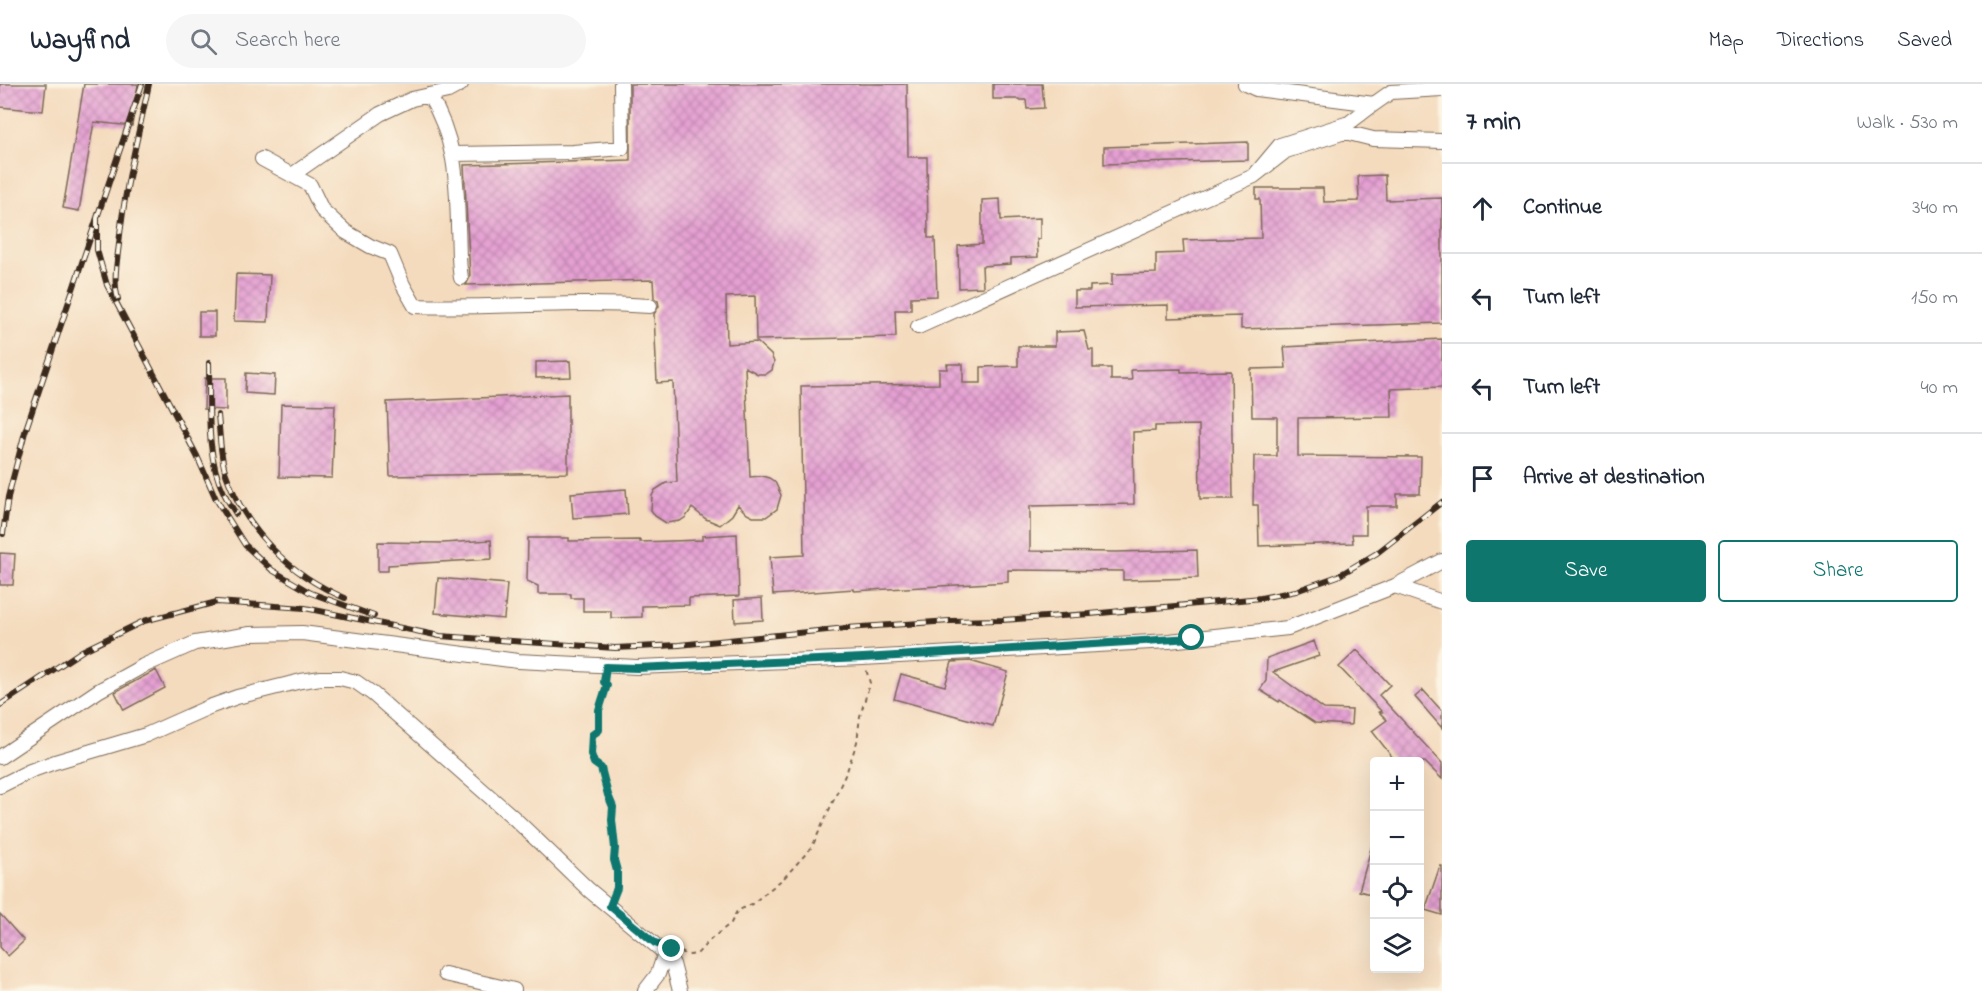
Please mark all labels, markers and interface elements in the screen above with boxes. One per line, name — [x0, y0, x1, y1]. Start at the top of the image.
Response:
search box — [166, 14, 586, 68]
text: Wayfind — [30, 21, 130, 62]
icon: search — [187, 25, 220, 58]
text: Search here — [235, 25, 340, 57]
text: Map — [1708, 26, 1744, 56]
text: Directions — [1777, 26, 1864, 56]
text: Saved — [1897, 26, 1952, 56]
text: 7 min — [1466, 104, 1521, 142]
text: Walk · 530 m — [1856, 109, 1958, 138]
icon: ahead — [1466, 192, 1499, 225]
text: Continue — [1523, 192, 1602, 224]
text: 340 m — [1912, 194, 1958, 223]
icon: left — [1466, 282, 1499, 315]
text: Turn left — [1523, 282, 1600, 314]
text: 150 m — [1911, 284, 1958, 313]
icon: left — [1466, 372, 1499, 405]
text: Turn left — [1523, 372, 1600, 404]
text: 40 m — [1921, 374, 1958, 403]
icon: arrive — [1466, 462, 1499, 495]
text: Arrive at destination — [1523, 462, 1705, 494]
button: Save — [1466, 540, 1706, 602]
button: Share — [1718, 540, 1958, 602]
route start — [1178, 624, 1204, 650]
map controls — [1370, 757, 1424, 973]
button: + — [1370, 757, 1424, 811]
button: − — [1370, 811, 1424, 865]
button: locate — [1370, 865, 1424, 919]
button: layers — [1370, 919, 1424, 973]
route end — [658, 935, 684, 961]

